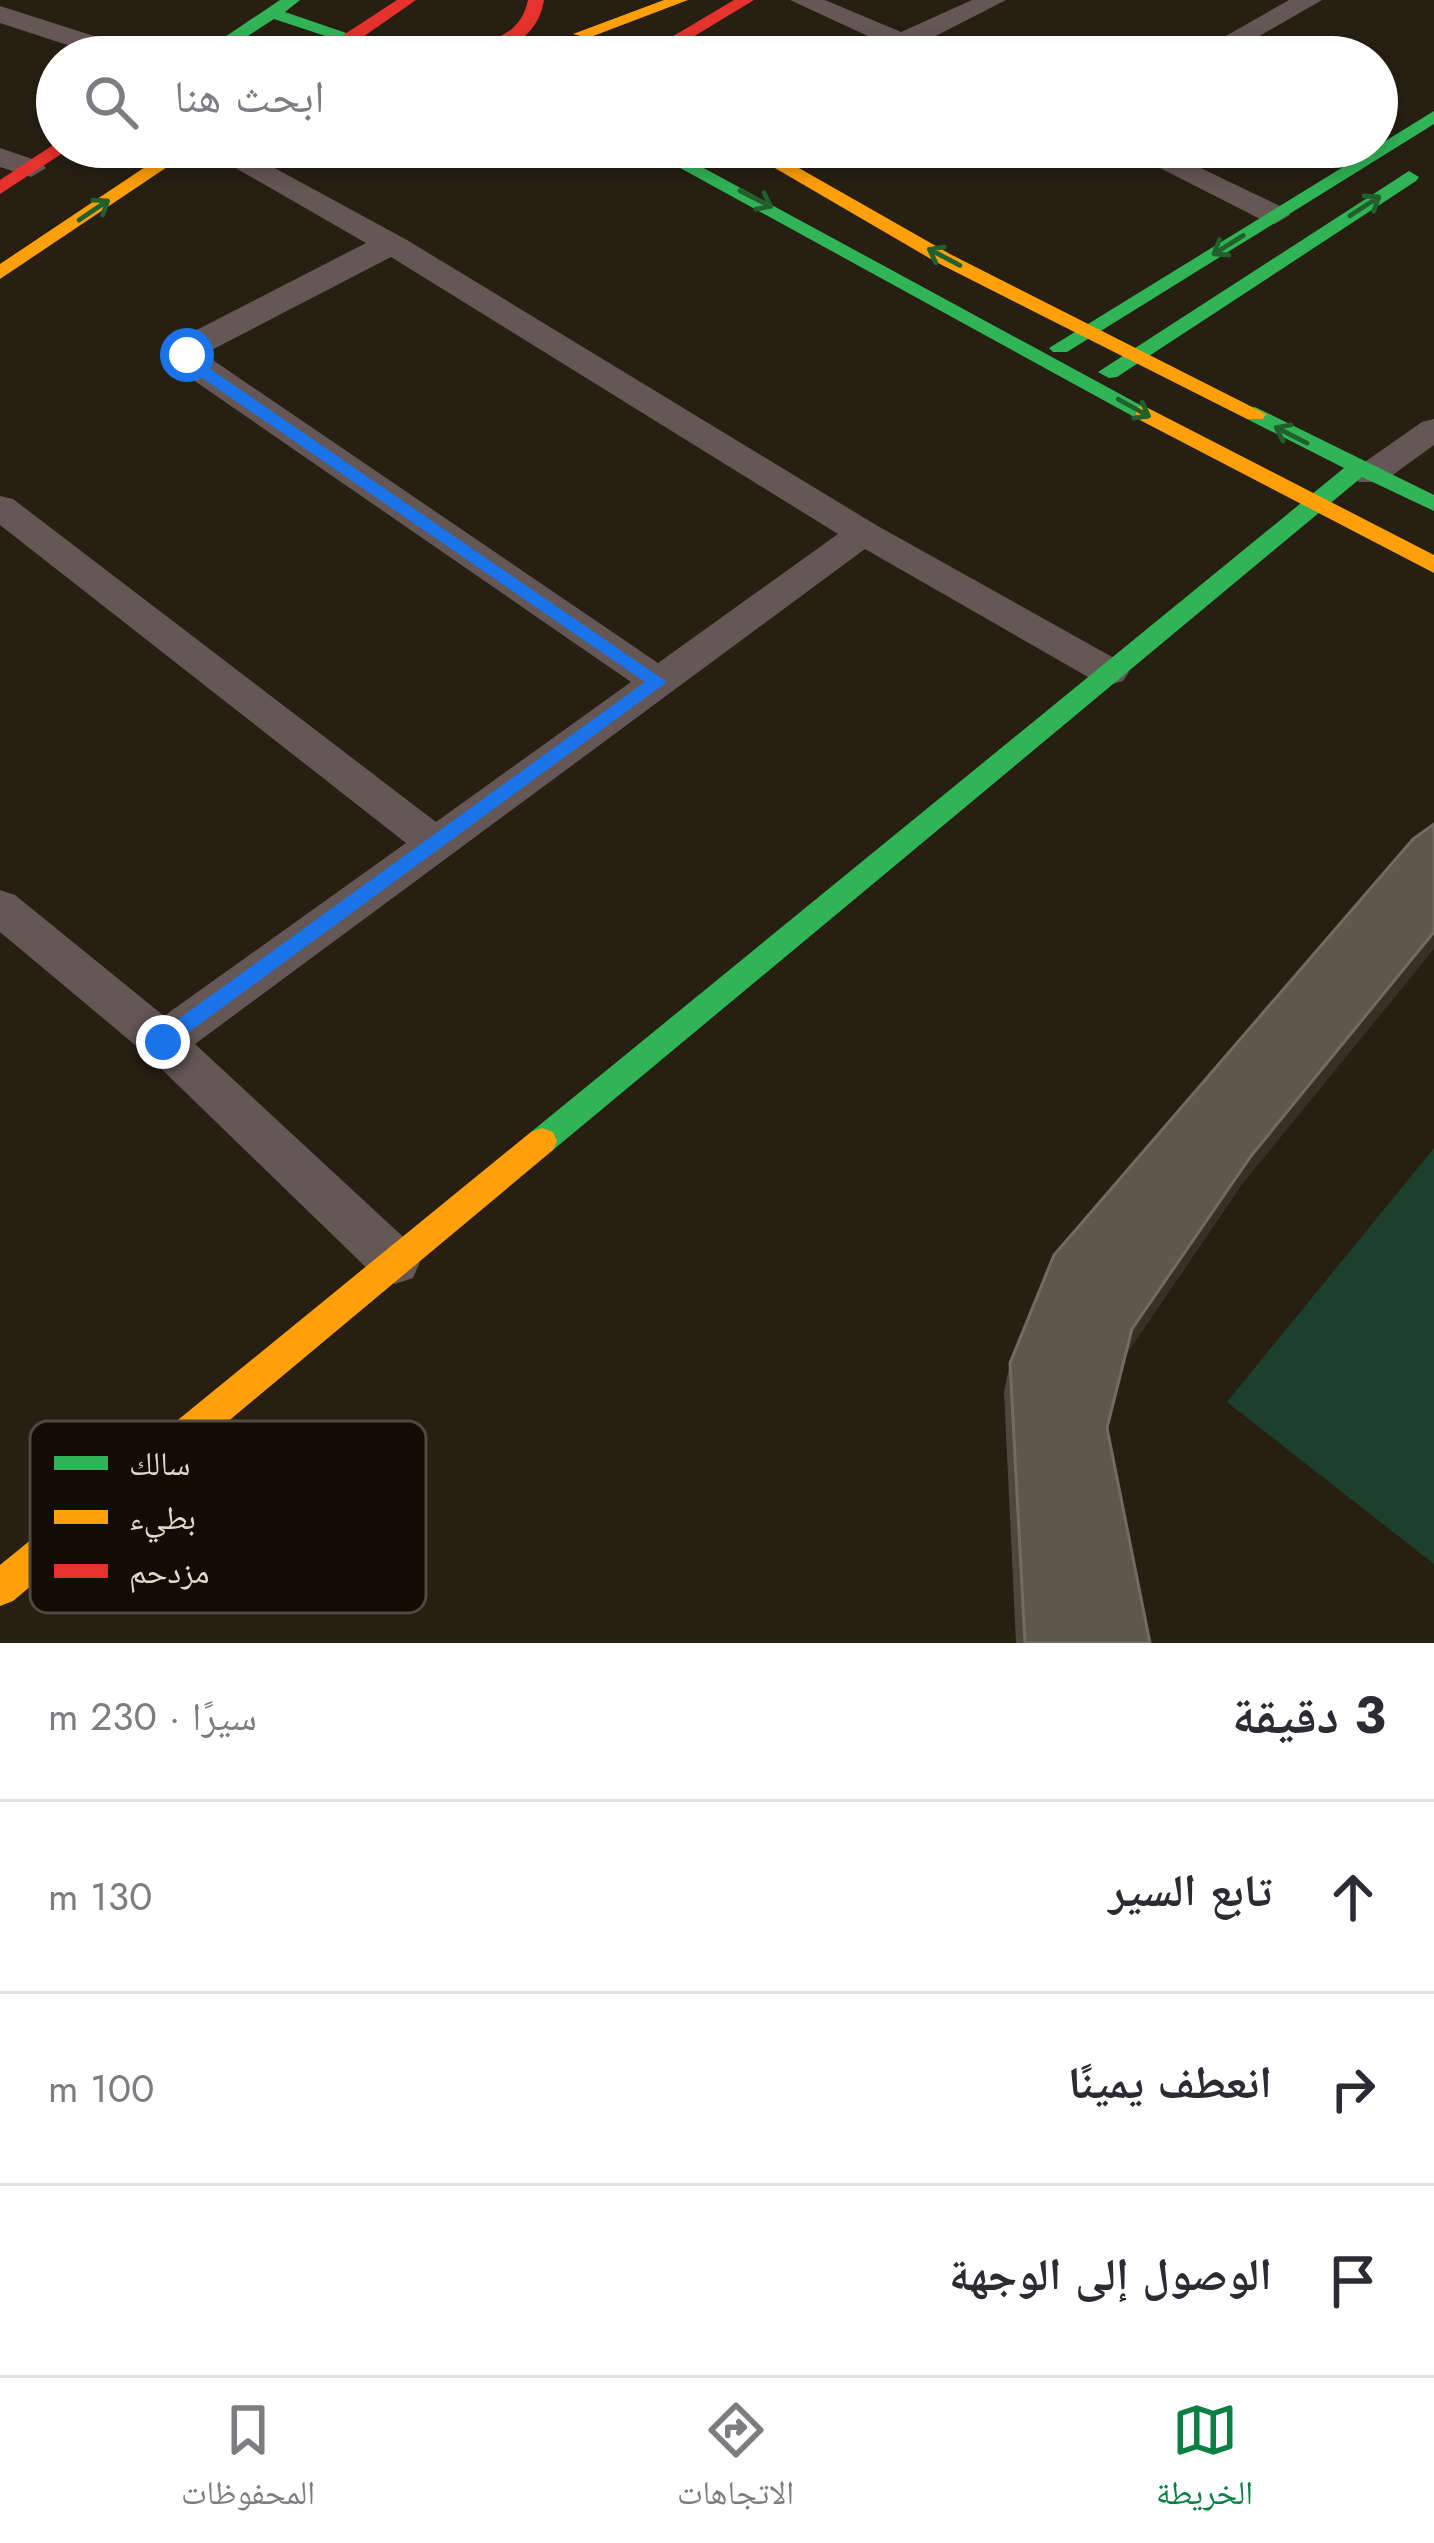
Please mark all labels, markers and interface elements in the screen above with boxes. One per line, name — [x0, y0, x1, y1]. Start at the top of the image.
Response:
search box — [36, 36, 1398, 168]
text: ابحث هنا — [174, 64, 325, 129]
icon: search — [78, 69, 144, 135]
one-way arrow — [738, 189, 773, 212]
one-way arrow — [1347, 193, 1381, 218]
one-way arrow — [77, 198, 110, 223]
one-way arrow — [1212, 233, 1246, 257]
one-way arrow — [927, 245, 962, 268]
route start — [160, 328, 214, 382]
one-way arrow — [1116, 397, 1151, 420]
one-way arrow — [1274, 422, 1309, 445]
route end — [136, 1015, 190, 1069]
legend — [30, 1421, 426, 1613]
text: سالك — [129, 1440, 190, 1487]
text: بطيء — [129, 1494, 196, 1543]
text: مزدحم — [129, 1548, 209, 1595]
text: 3 دقيقة — [1232, 1678, 1386, 1752]
text: سيرًا · 230 m — [48, 1688, 257, 1745]
text: تابع السير — [1108, 1858, 1272, 1923]
icon: ahead — [1320, 1864, 1386, 1930]
text: 130 m — [48, 1868, 152, 1925]
text: انعطف يمينًا — [1068, 2050, 1272, 2115]
icon: right — [1320, 2056, 1386, 2122]
text: 100 m — [48, 2060, 154, 2117]
text: الوصول إلى الوجهة — [949, 2242, 1272, 2307]
icon: arrive — [1320, 2248, 1386, 2314]
tab: المحفوظات — [181, 2397, 315, 2525]
tab: الاتجاهات — [677, 2397, 794, 2525]
tab: الخريطة — [1156, 2397, 1253, 2525]

